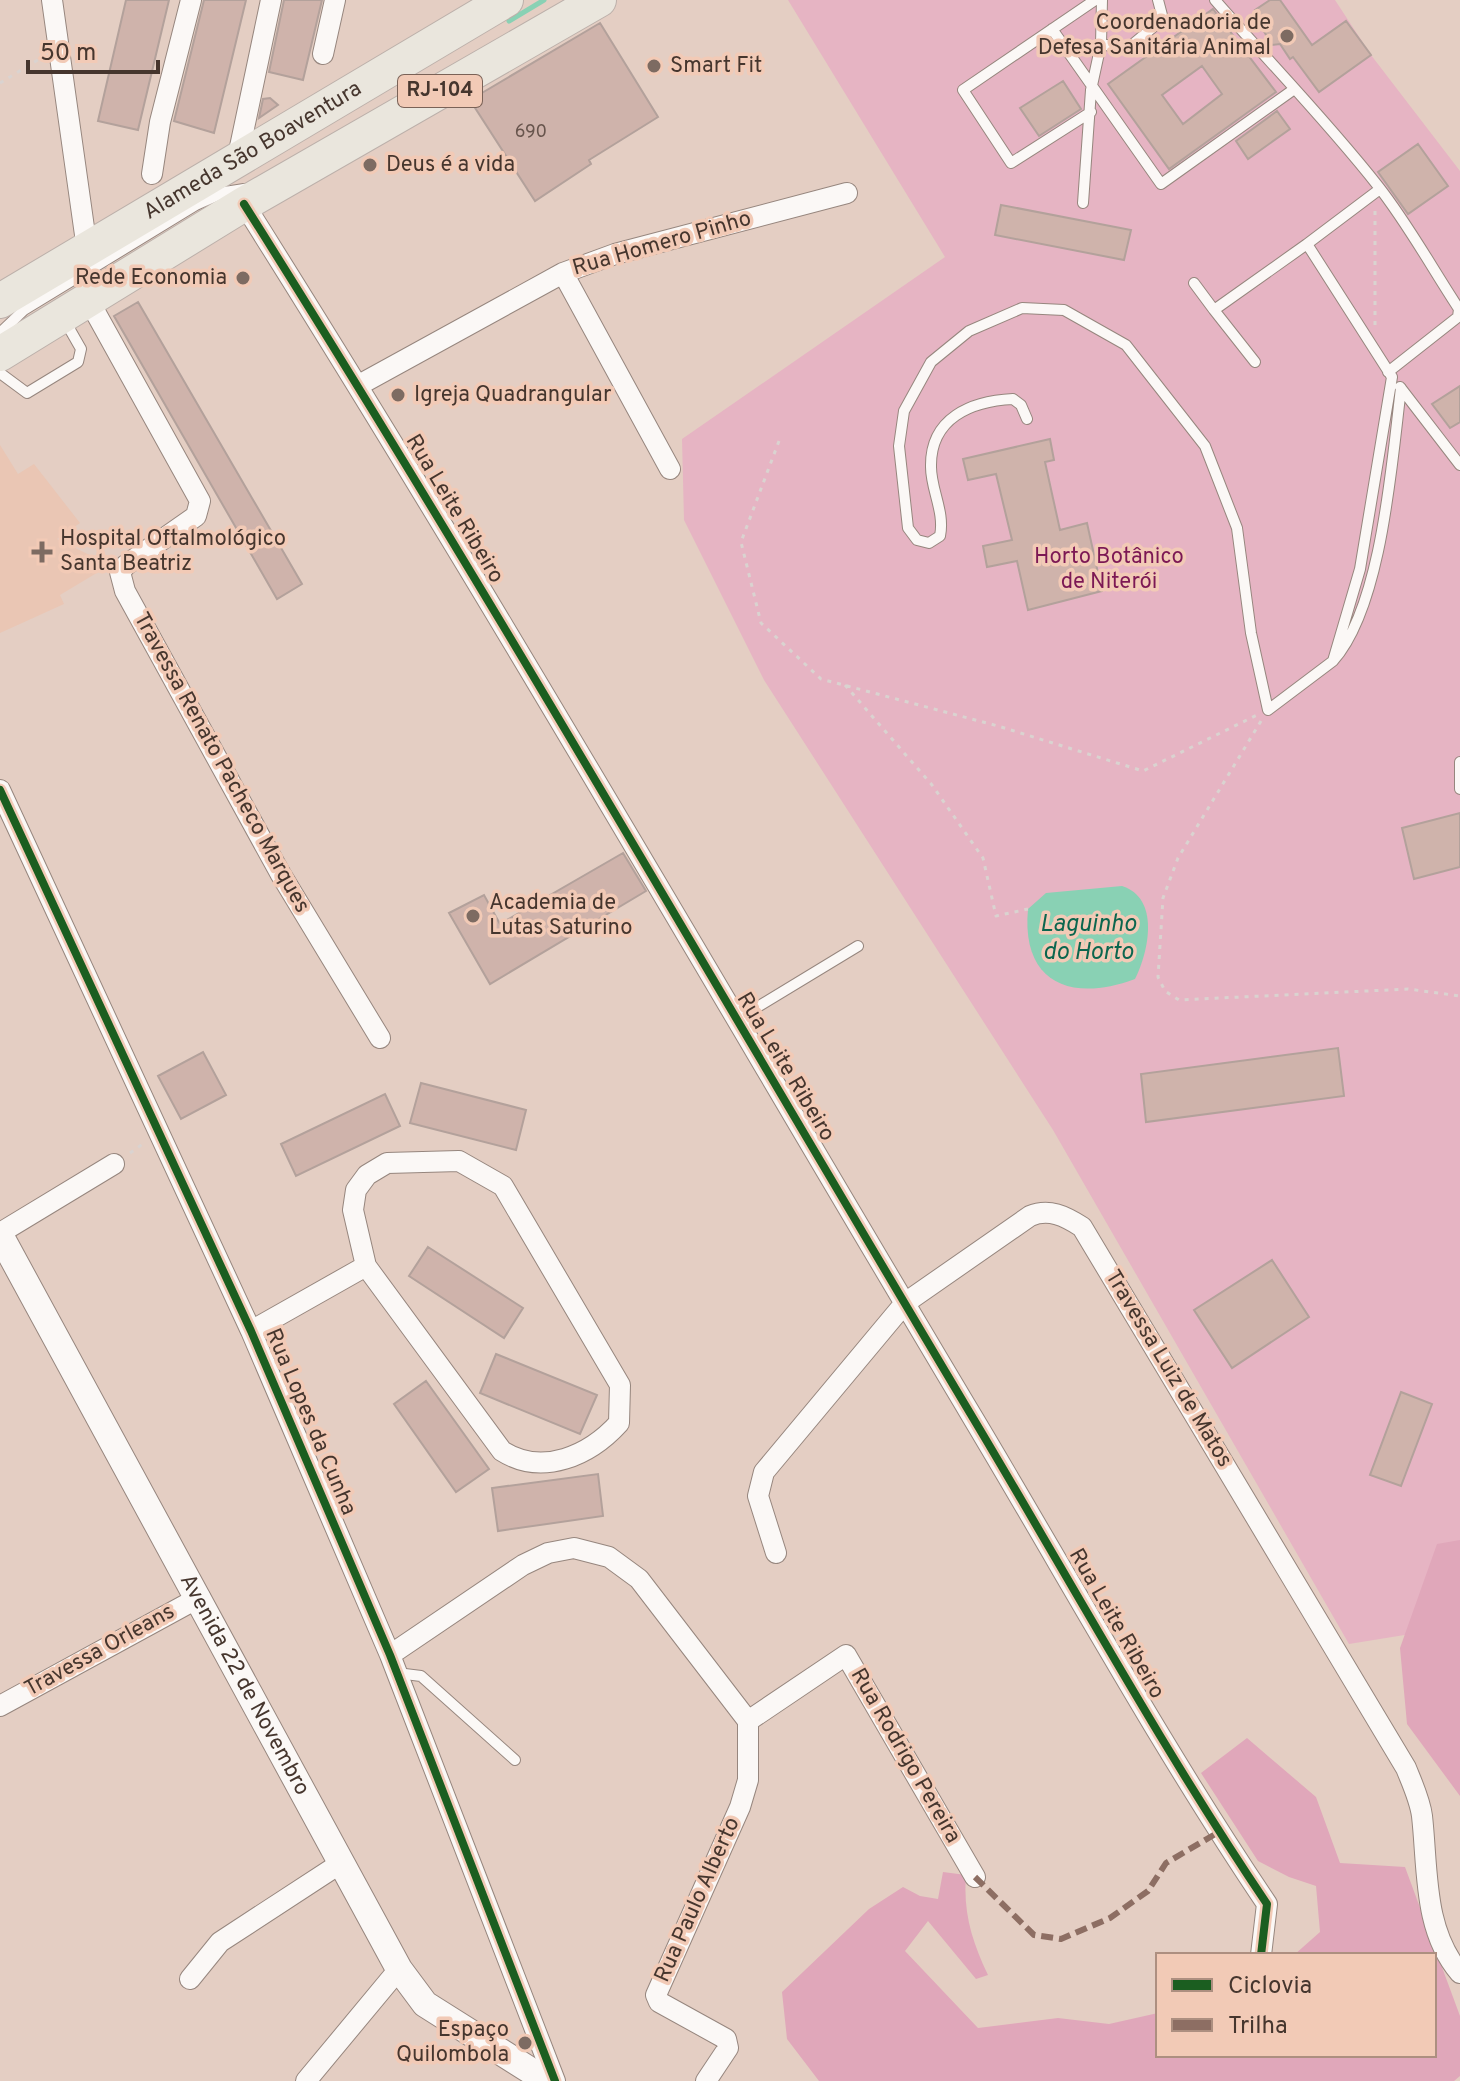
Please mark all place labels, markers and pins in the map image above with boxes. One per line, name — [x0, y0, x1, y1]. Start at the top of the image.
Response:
place label: Coordenadoria de Defesa Sanitária Animal — [1038, 10, 1271, 62]
marker: Coordenadoria de Defesa Sanitária Animal — [1278, 27, 1296, 45]
place label: Smart Fit — [670, 53, 762, 80]
marker: Smart Fit — [645, 57, 663, 75]
place label: Deus é a vida — [386, 152, 515, 179]
marker: Deus é a vida — [361, 156, 379, 174]
place label: Rede Economia — [75, 265, 227, 292]
marker: Rede Economia — [234, 269, 252, 287]
place label: Igreja Quadrangular — [414, 382, 612, 409]
marker: Igreja Quadrangular — [389, 386, 407, 404]
place label: Hospital Oftalmológico Santa Beatriz — [60, 526, 286, 578]
marker: Hospital Oftalmológico Santa Beatriz — [31, 541, 53, 563]
place label: Academia de Lutas Saturino — [489, 890, 633, 942]
marker: Academia de Lutas Saturino — [464, 907, 482, 925]
place label: Espaço Quilombola — [396, 2017, 509, 2069]
marker: Espaço Quilombola — [516, 2034, 534, 2052]

